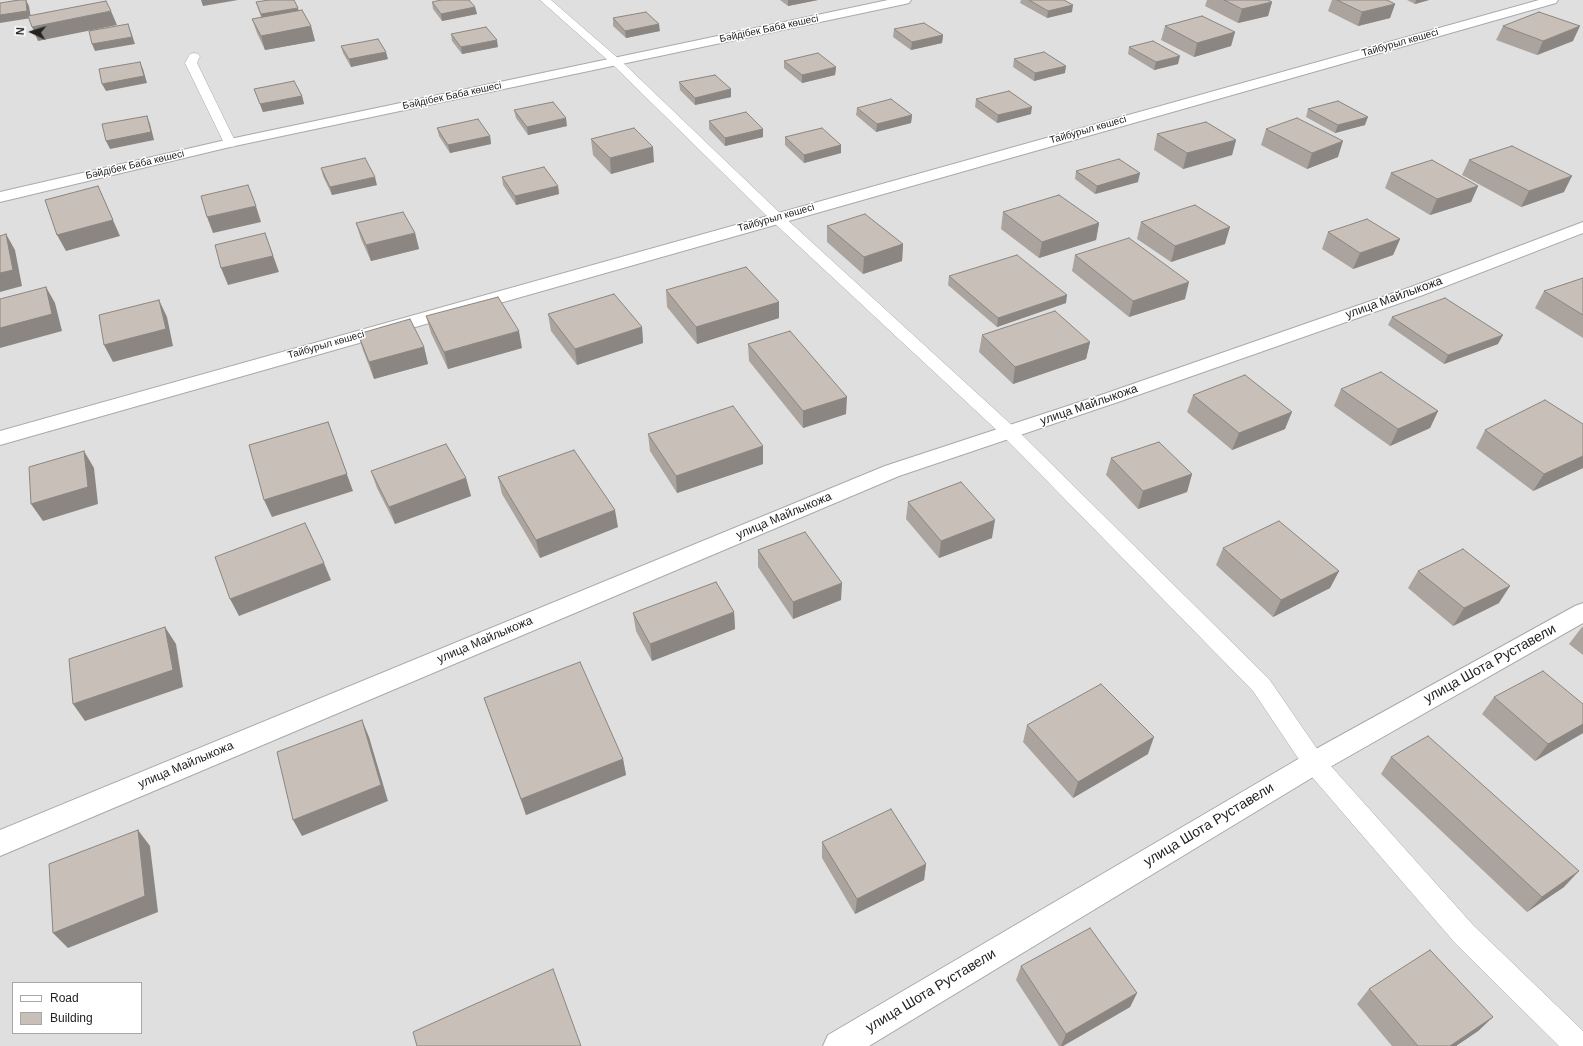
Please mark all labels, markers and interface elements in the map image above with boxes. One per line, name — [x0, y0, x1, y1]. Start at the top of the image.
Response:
north arrow — [12, 12, 52, 52]
street label: Бәйдібек Баба көшесі — [718, 13, 820, 45]
street label: Тайбурыл көшесі — [1360, 26, 1440, 60]
text: N — [14, 27, 26, 36]
street label: Бәйдібек Баба көшесі — [401, 80, 503, 112]
street label: Тайбурыл көшесі — [1048, 113, 1128, 147]
street label: Бәйдібек Баба көшесі — [85, 148, 185, 182]
street label: Тайбурыл көшесі — [736, 201, 816, 235]
street label: улица Майлыкожа — [1344, 274, 1444, 322]
street label: Тайбурыл көшесі — [286, 328, 366, 362]
street label: улица Майлыкожа — [1038, 382, 1140, 428]
street label: улица Майлыкожа — [734, 489, 834, 543]
street label: улица Майлыкожа — [435, 613, 535, 667]
street label: улица Шота Руставели — [1421, 621, 1559, 707]
street label: улица Майлыкожа — [136, 738, 236, 792]
street label: улица Шота Руставели — [1141, 780, 1277, 870]
street label: улица Шота Руставели — [863, 946, 999, 1036]
legend — [12, 982, 142, 1034]
text: Road — [50, 991, 79, 1005]
text: Building — [50, 1011, 93, 1025]

